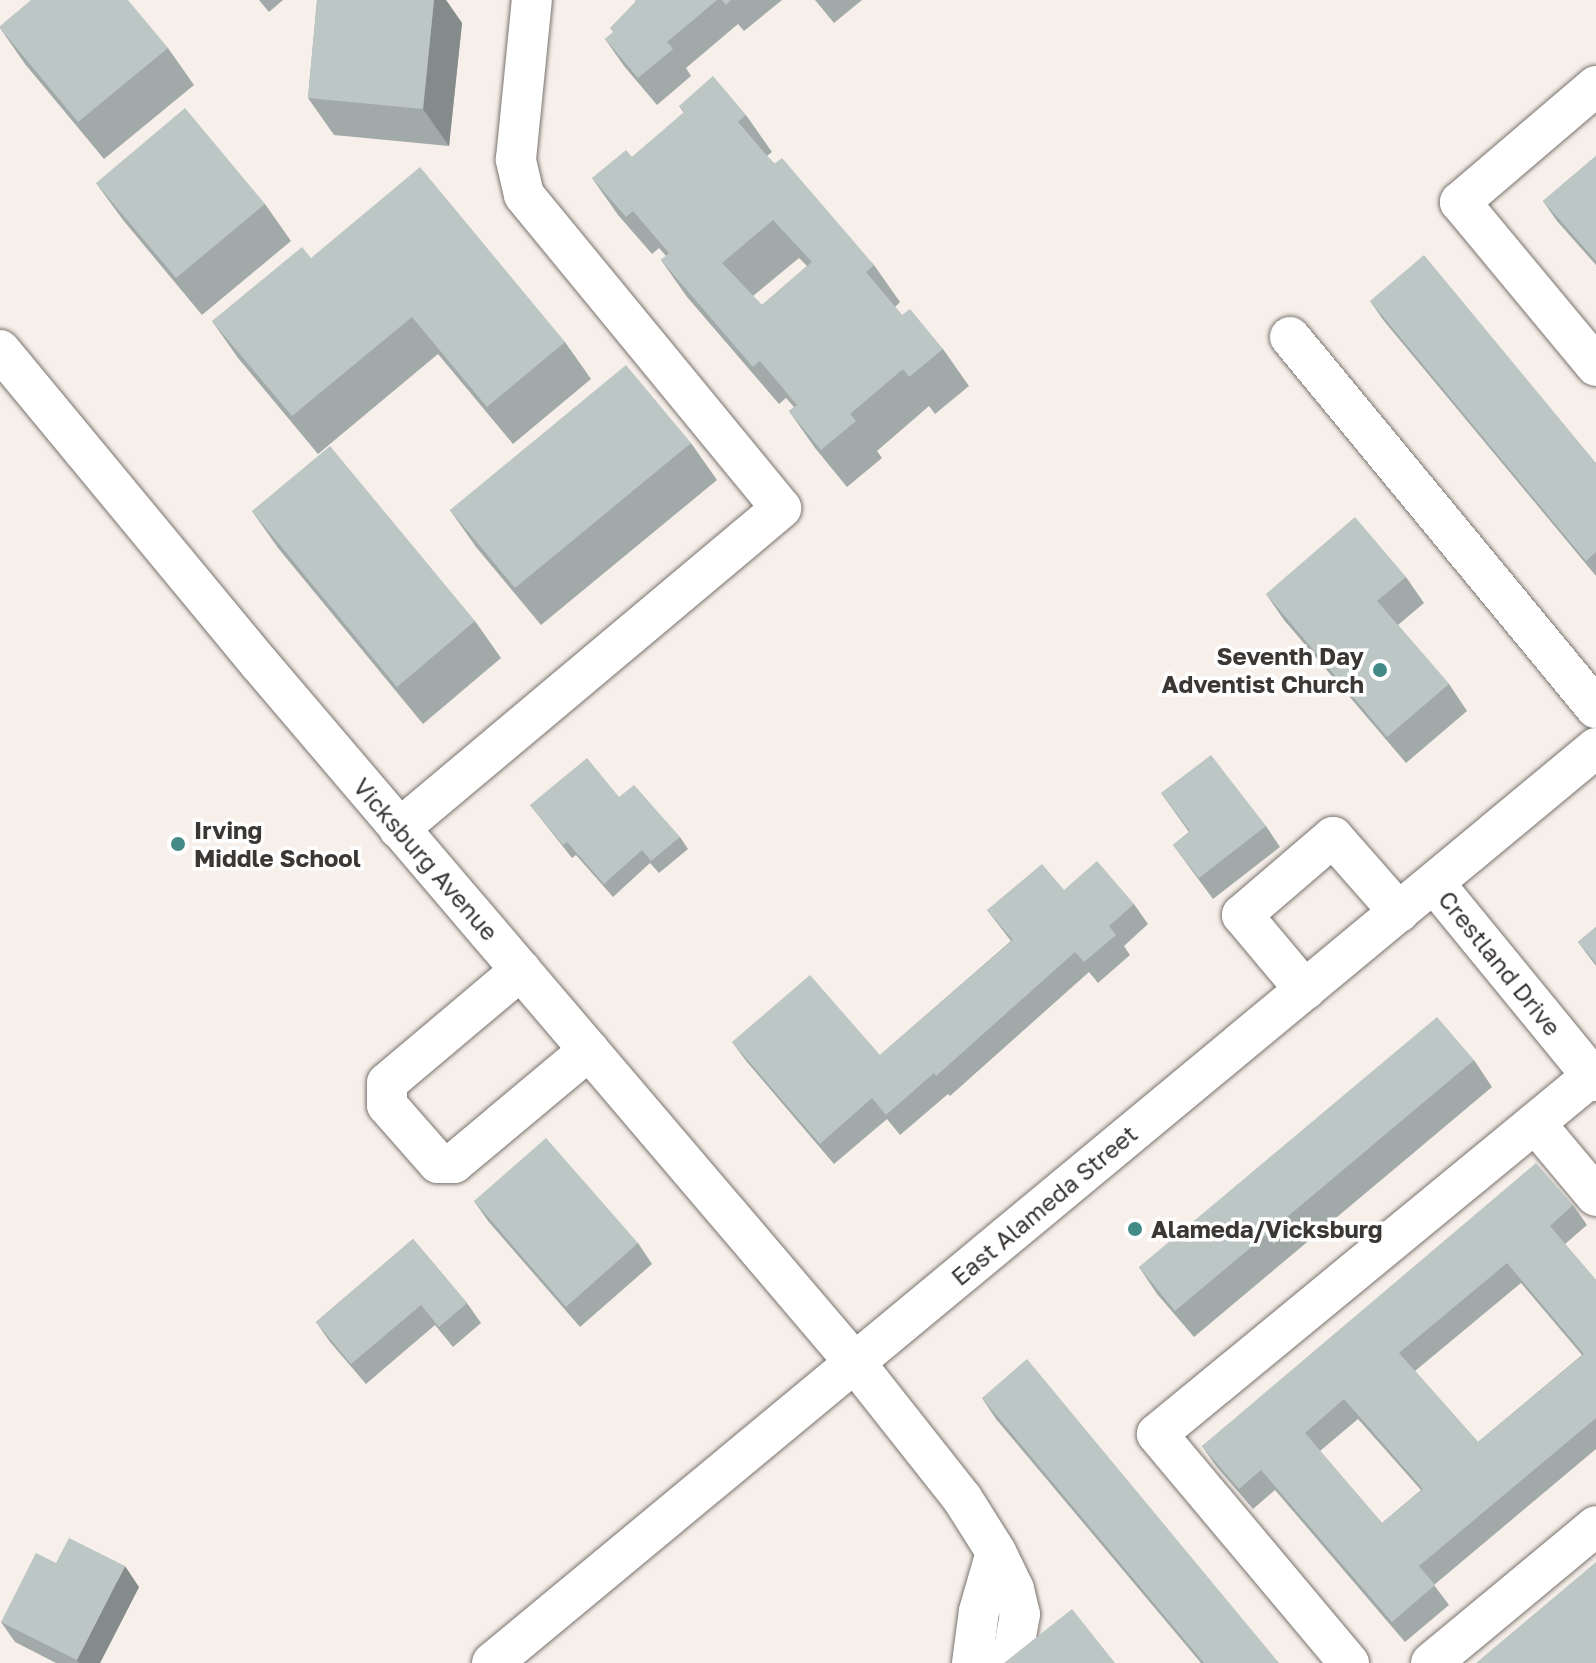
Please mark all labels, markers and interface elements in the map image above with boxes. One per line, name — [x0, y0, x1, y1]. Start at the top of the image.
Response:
place label: Seventh Day Adventist Church — [1162, 642, 1364, 698]
marker: Seventh Day Adventist Church — [1371, 661, 1389, 679]
street label: Vicksburg Avenue — [348, 772, 504, 946]
place label: Irving Middle School — [194, 816, 361, 872]
marker: Irving Middle School — [169, 835, 187, 853]
street label: Crestland Drive — [1433, 885, 1567, 1041]
street label: East Alameda Street — [945, 1119, 1143, 1291]
place label: Alameda/Vicksburg — [1151, 1215, 1383, 1243]
marker: Alameda/Vicksburg — [1126, 1220, 1144, 1238]

